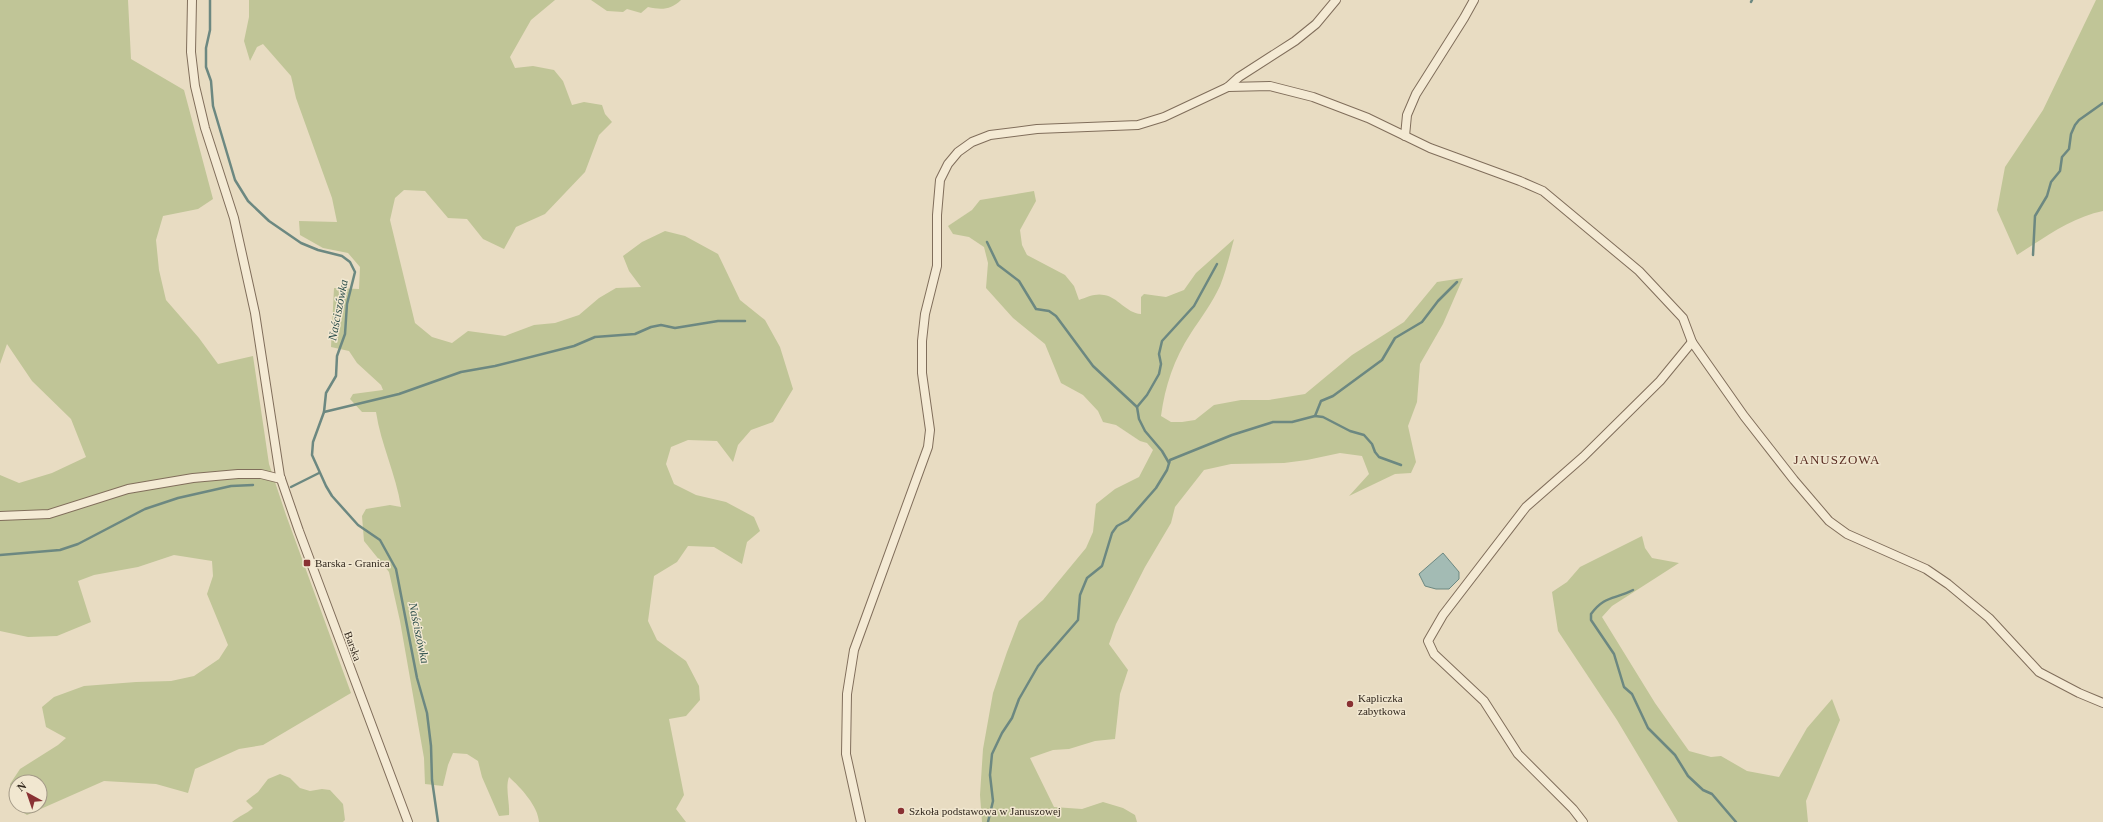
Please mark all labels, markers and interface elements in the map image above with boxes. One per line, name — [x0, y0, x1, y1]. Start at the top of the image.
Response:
water label: Naściszówka — [325, 278, 351, 343]
district label: JANUSZOWA — [1794, 452, 1881, 467]
place label: Barska - Granica — [315, 557, 390, 569]
marker: Barska - Granica — [302, 558, 312, 568]
water label: Naściszówka — [405, 600, 432, 665]
street label: Barska — [342, 630, 364, 663]
place label: Kapliczka zabytkowa — [1358, 692, 1406, 717]
marker: Kapliczka zabytkowa — [1345, 699, 1355, 709]
north arrow — [8, 774, 48, 814]
text: N — [15, 779, 29, 793]
place label: Szkoła podstawowa w Januszowej — [909, 805, 1061, 817]
marker: Szkoła podstawowa w Januszowej — [896, 806, 906, 816]

